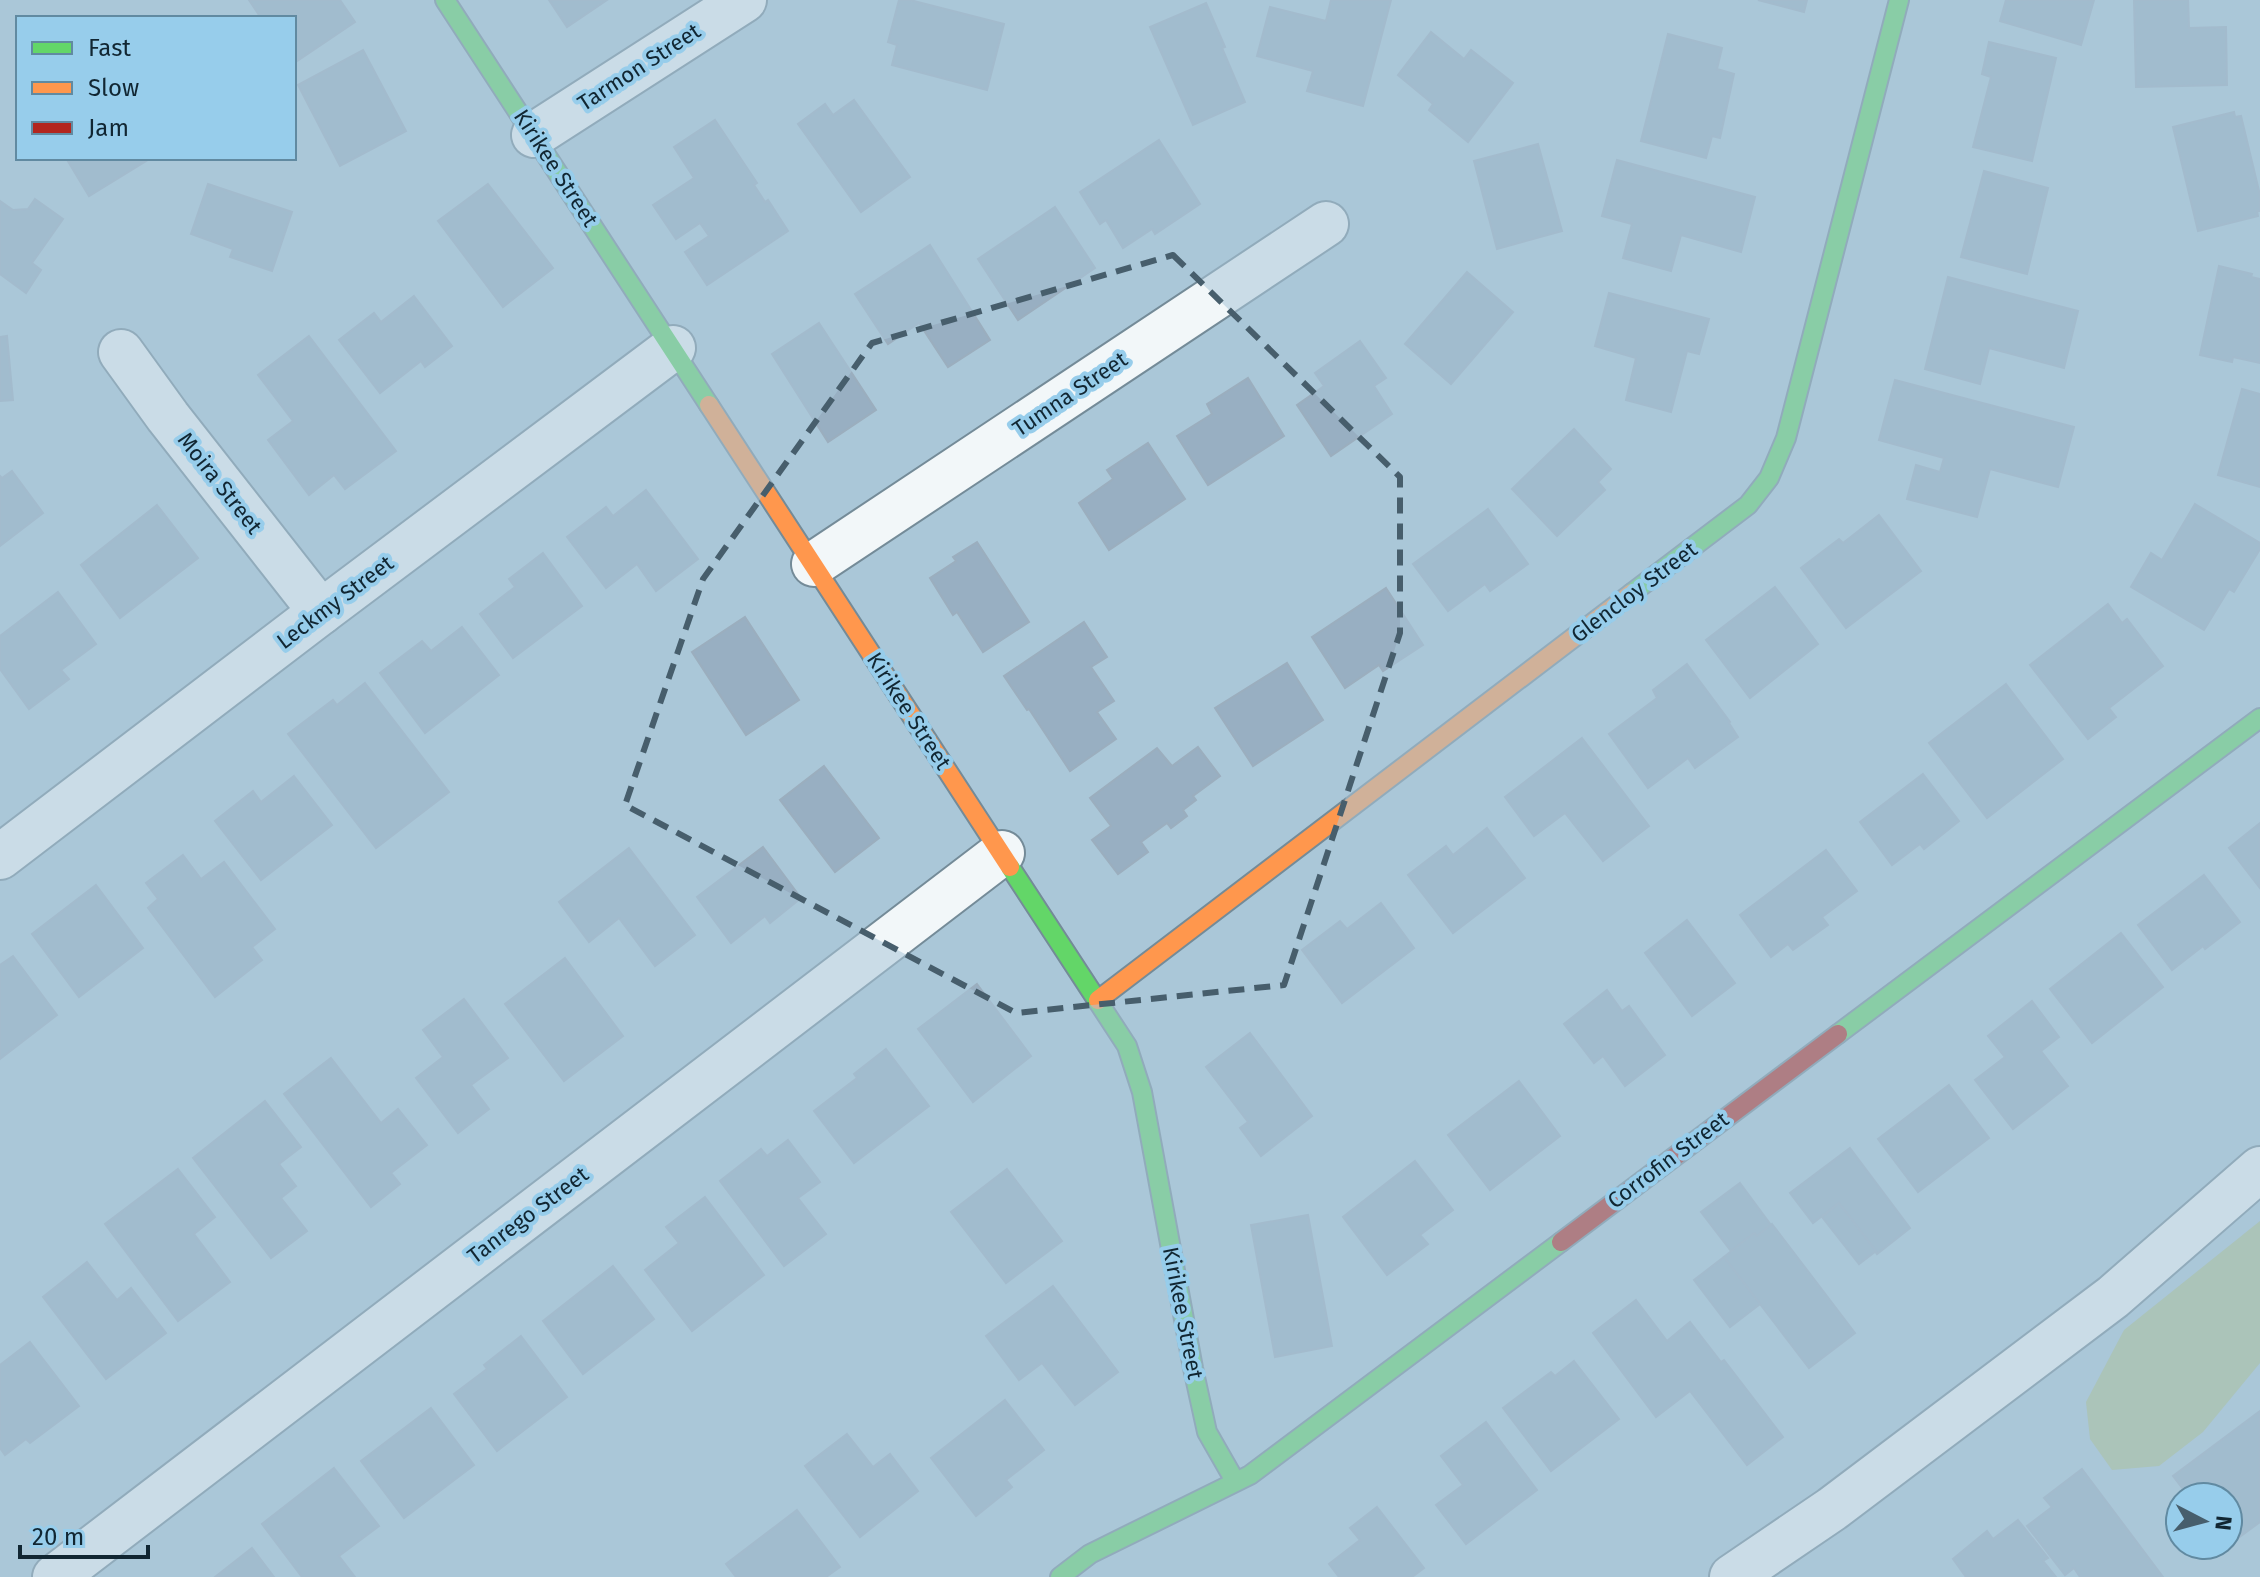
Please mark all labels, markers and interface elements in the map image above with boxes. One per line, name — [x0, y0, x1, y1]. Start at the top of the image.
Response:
legend — [16, 16, 296, 160]
street label: Tarmon Street — [573, 17, 705, 117]
text: Fast — [88, 34, 131, 62]
text: Slow — [88, 74, 139, 102]
street label: Kirikee Street — [508, 104, 604, 232]
text: Jam — [88, 114, 129, 142]
street label: Tumna Street — [1008, 346, 1133, 442]
street label: Moira Street — [172, 427, 268, 539]
street label: Glencloy Street — [1566, 536, 1702, 648]
street label: Leckmy Street — [271, 549, 399, 655]
street label: Kirikee Street — [861, 647, 957, 775]
street label: Corrofin Street — [1602, 1106, 1734, 1214]
street label: Tanrego Street — [462, 1161, 594, 1269]
street label: Kirikee Street — [1157, 1244, 1209, 1382]
north arrow — [2164, 1481, 2244, 1561]
scale bar — [20, 1509, 148, 1559]
text: N — [2209, 1514, 2238, 1532]
text: 20 m — [32, 1523, 84, 1551]

